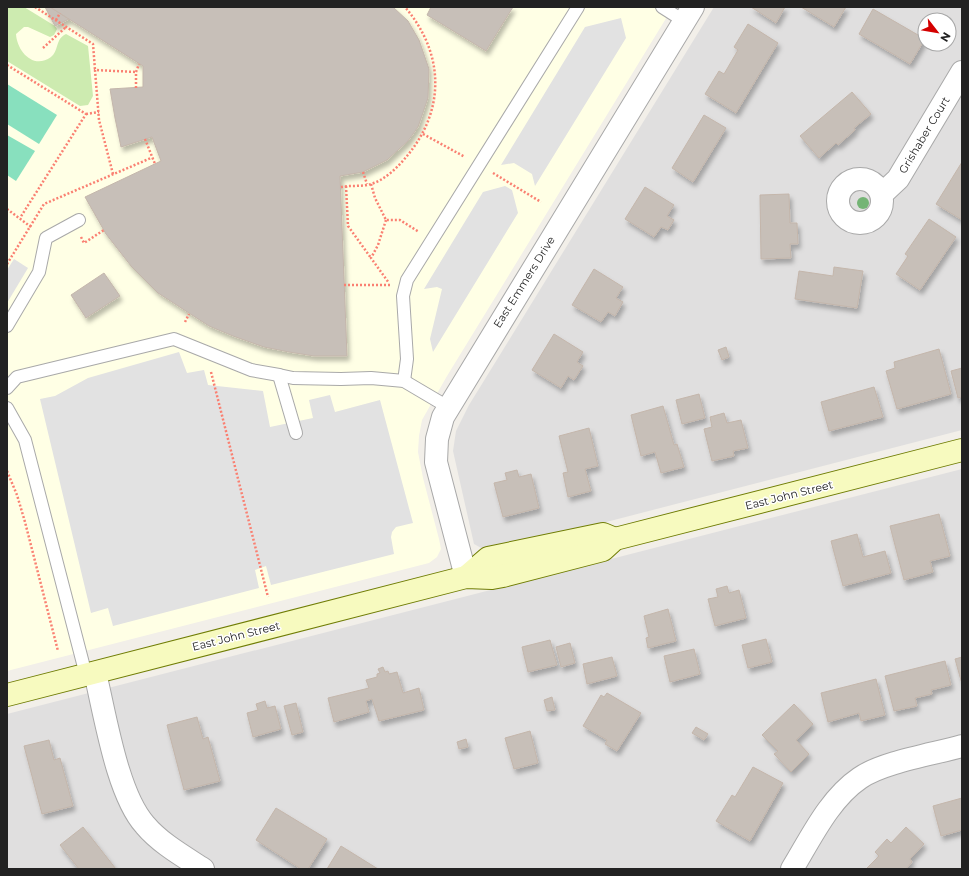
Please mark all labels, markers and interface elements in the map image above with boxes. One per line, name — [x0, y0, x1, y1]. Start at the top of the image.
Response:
north arrow — [917, 12, 957, 52]
text: N — [937, 30, 954, 45]
street label: Grishaber Court — [896, 93, 953, 176]
street label: East Emmers Drive — [490, 233, 558, 330]
street label: East John Street — [744, 477, 835, 513]
street label: East John Street — [191, 618, 282, 654]

